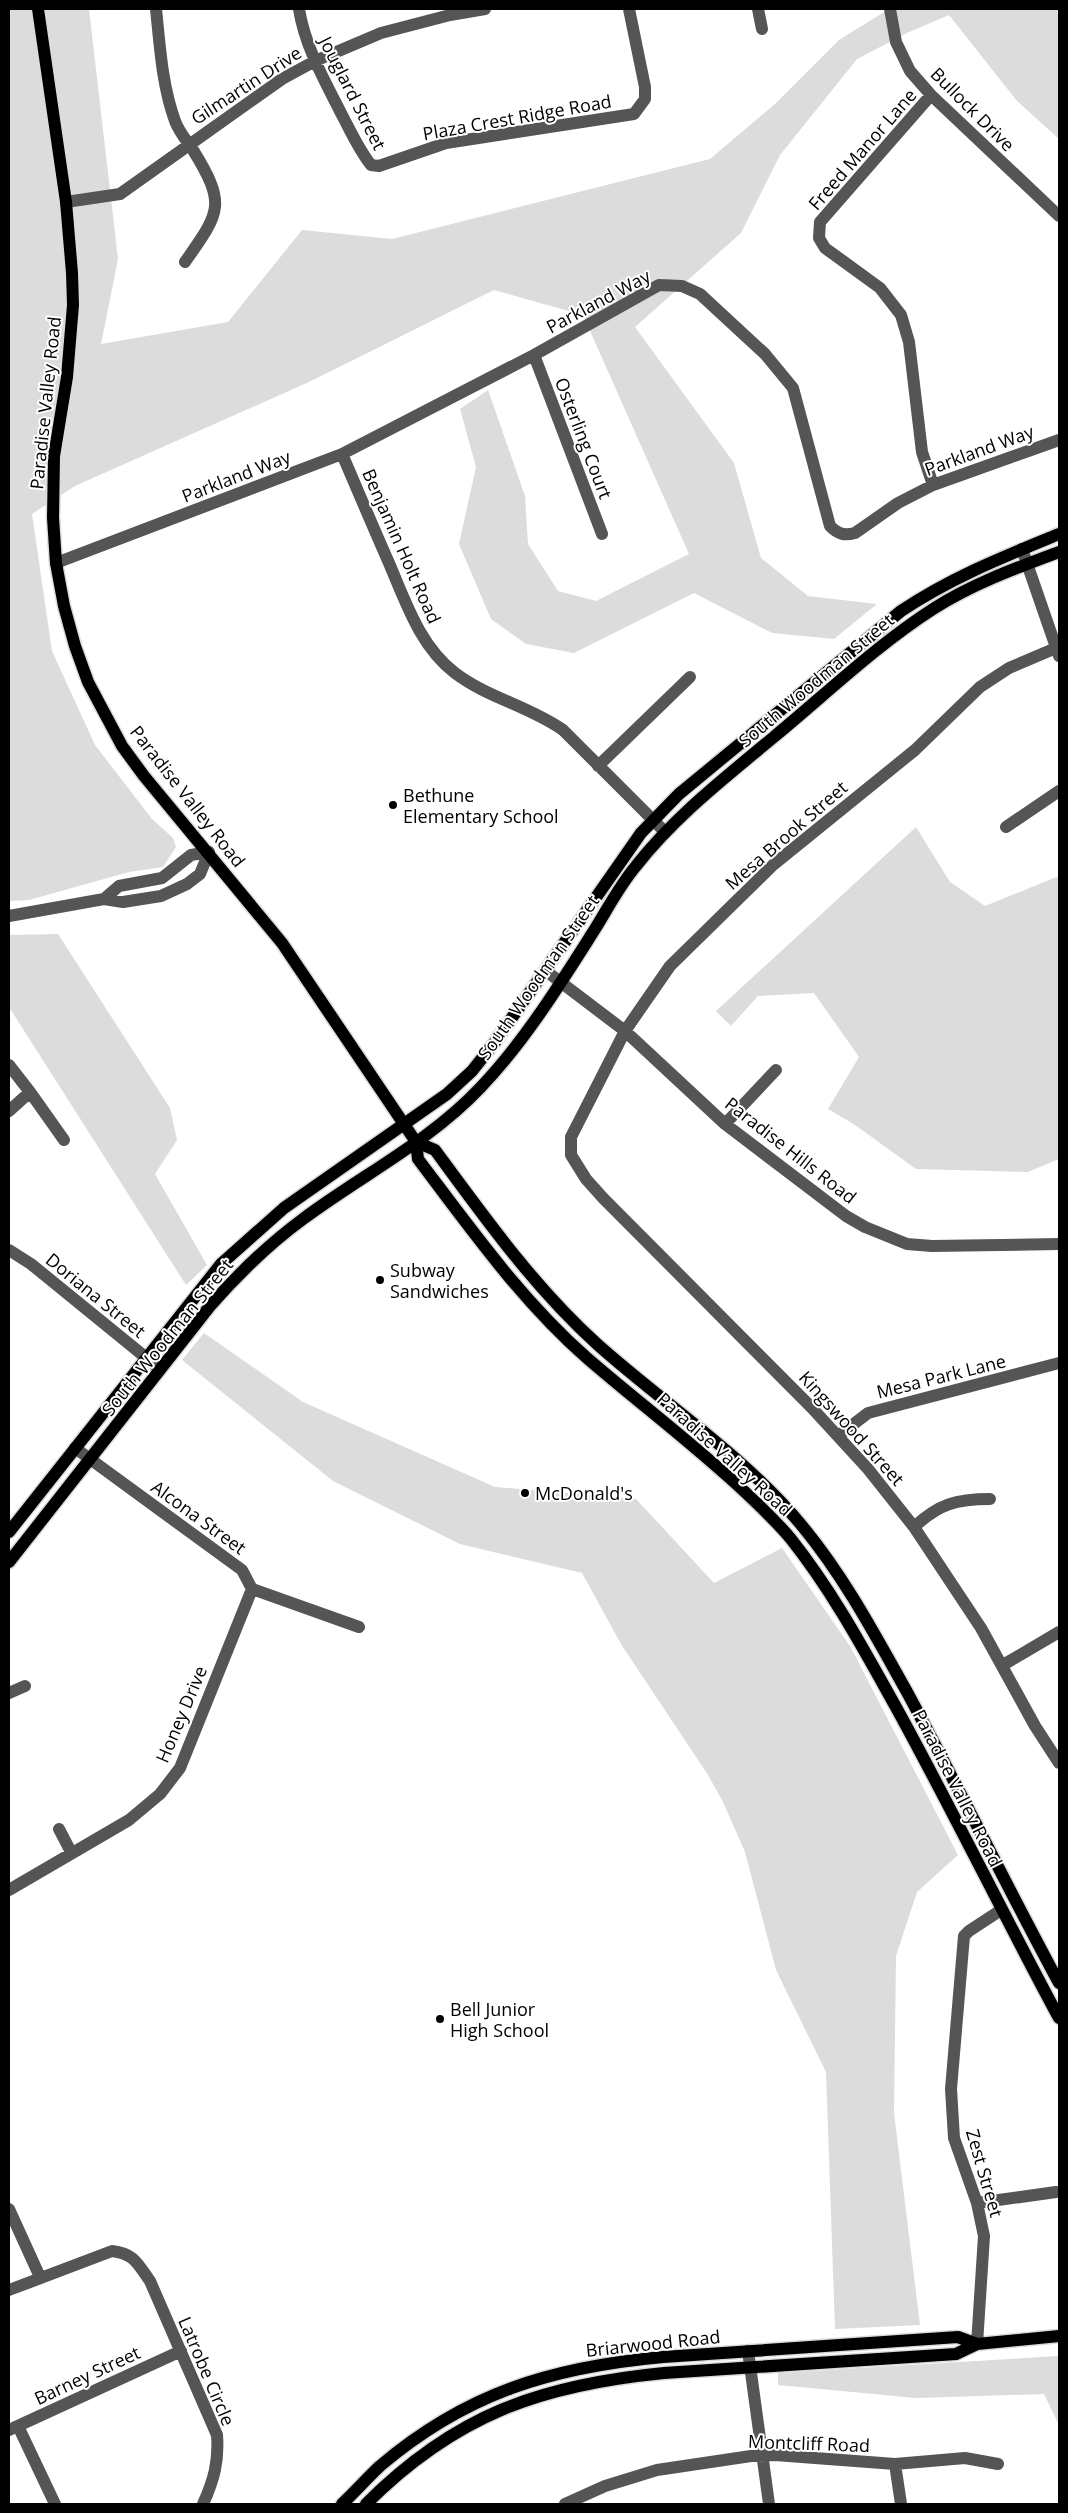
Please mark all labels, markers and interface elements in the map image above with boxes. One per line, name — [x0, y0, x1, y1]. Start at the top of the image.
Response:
street label: Jouglard Street — [313, 30, 392, 154]
street label: Gilmartin Drive — [186, 40, 306, 130]
street label: Bullock Drive — [926, 62, 1020, 156]
street label: Freed Manor Lane — [803, 83, 921, 215]
street label: Plaza Crest Ridge Road — [421, 89, 613, 145]
street label: Parkland Way — [542, 263, 655, 338]
street label: Paradise Valley Road — [24, 315, 66, 491]
street label: Osterling Court — [550, 374, 618, 502]
street label: Parkland Way — [921, 419, 1038, 481]
street label: Parkland Way — [178, 444, 295, 508]
street label: Benjamin Holt Road — [357, 465, 447, 627]
street label: South Woodman Street — [733, 608, 899, 752]
street label: Paradise Valley Road — [125, 720, 251, 872]
street label: Mesa Brook Street — [720, 775, 852, 895]
place label: Bethune Elementary School — [403, 783, 559, 828]
marker: Bethune Elementary School — [387, 799, 399, 811]
street label: South Woodman Street — [472, 890, 604, 1064]
street label: Paradise Hills Road — [720, 1091, 862, 1209]
street label: Doriana Street — [41, 1247, 151, 1343]
street label: South Woodman Street — [96, 1253, 238, 1421]
place label: Subway Sandwiches — [390, 1258, 489, 1303]
marker: Subway Sandwiches — [374, 1274, 386, 1286]
street label: Mesa Park Lane — [874, 1348, 1008, 1404]
street label: Kingswood Street — [794, 1366, 910, 1490]
street label: Paradise Valley Road — [652, 1387, 798, 1521]
street label: Alcona Street — [147, 1475, 251, 1559]
place label: McDonald's — [535, 1481, 633, 1505]
marker: McDonald's — [519, 1487, 531, 1499]
street label: Honey Drive — [150, 1662, 212, 1766]
street label: Paradise Valley Road — [908, 1705, 1008, 1871]
place label: Bell Junior High School — [450, 1997, 549, 2042]
marker: Bell Junior High School — [434, 2013, 446, 2025]
street label: Zest Street — [961, 2126, 1009, 2220]
street label: Latrobe Circle — [173, 2313, 241, 2429]
street label: Briarwood Road — [585, 2324, 721, 2362]
street label: Barney Street — [30, 2340, 144, 2410]
street label: Montcliff Road — [748, 2429, 870, 2457]

